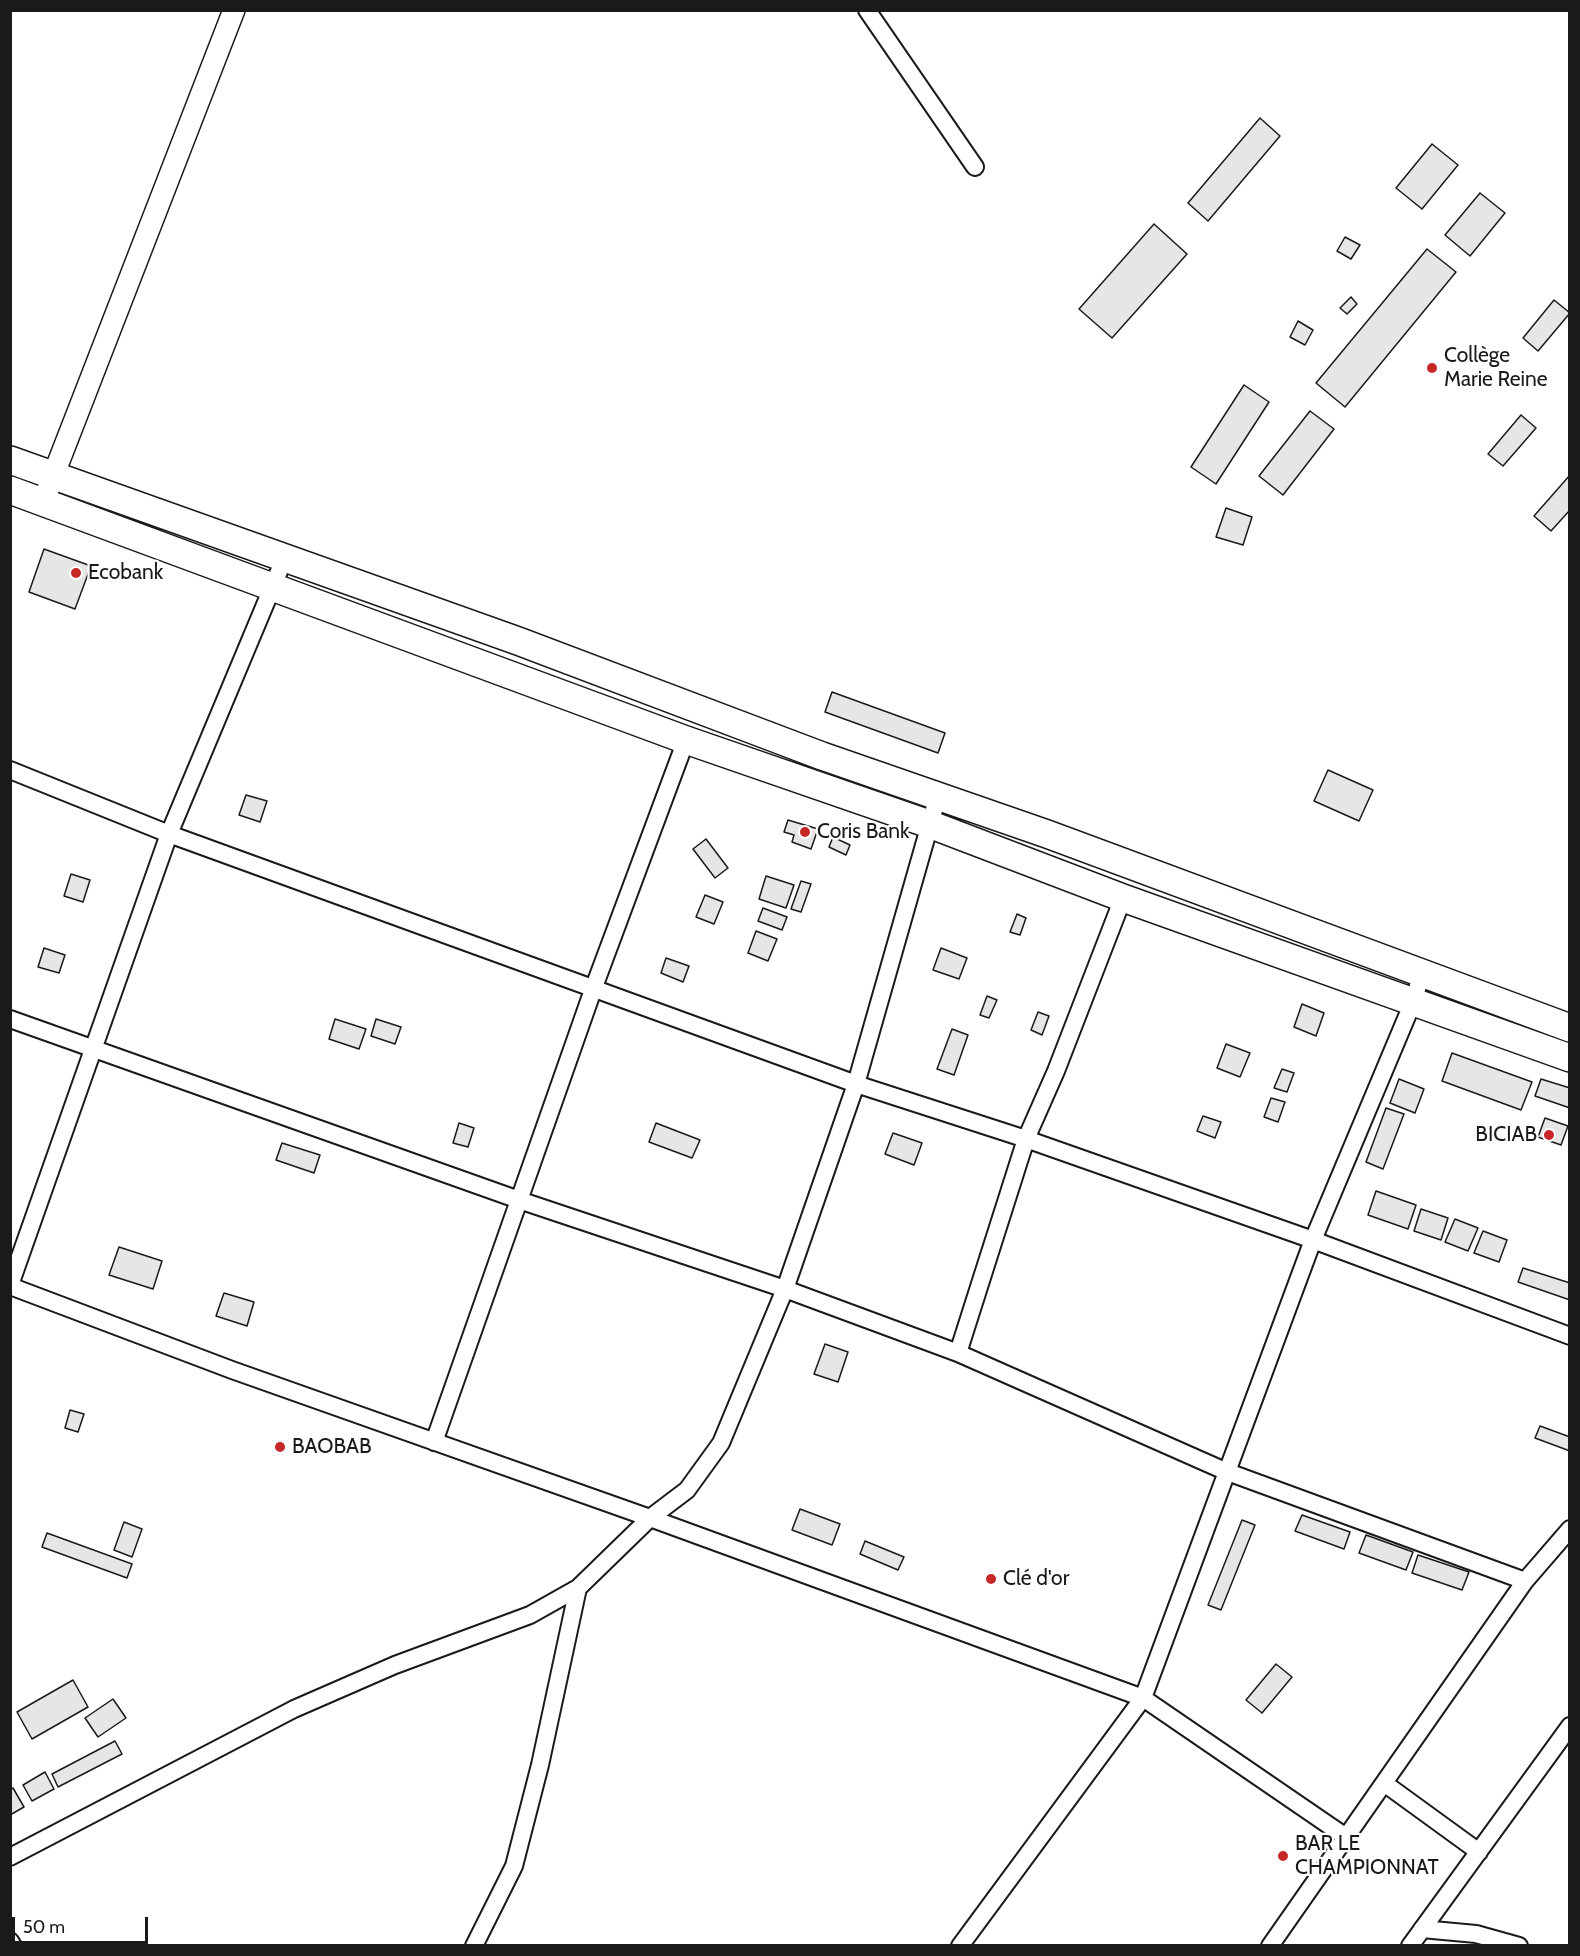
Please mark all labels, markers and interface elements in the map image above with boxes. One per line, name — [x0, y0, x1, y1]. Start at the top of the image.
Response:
place label: Collège Marie Reine — [1444, 343, 1548, 393]
marker: Collège Marie Reine — [1425, 361, 1439, 375]
place label: Ecobank — [88, 560, 163, 586]
marker: Ecobank — [69, 566, 83, 580]
place label: Coris Bank — [817, 819, 909, 845]
marker: Coris Bank — [798, 825, 812, 839]
place label: BICIAB — [1475, 1122, 1537, 1148]
marker: BICIAB — [1542, 1128, 1556, 1142]
place label: BAOBAB — [292, 1434, 371, 1460]
marker: BAOBAB — [273, 1440, 287, 1454]
place label: Clé d'or — [1003, 1566, 1069, 1592]
marker: Clé d'or — [984, 1572, 998, 1586]
place label: BAR LE CHAMPIONNAT — [1295, 1831, 1439, 1881]
marker: BAR LE CHAMPIONNAT — [1276, 1849, 1290, 1863]
scale bar — [15, 1905, 152, 1943]
text: 50 m — [23, 1916, 65, 1938]

